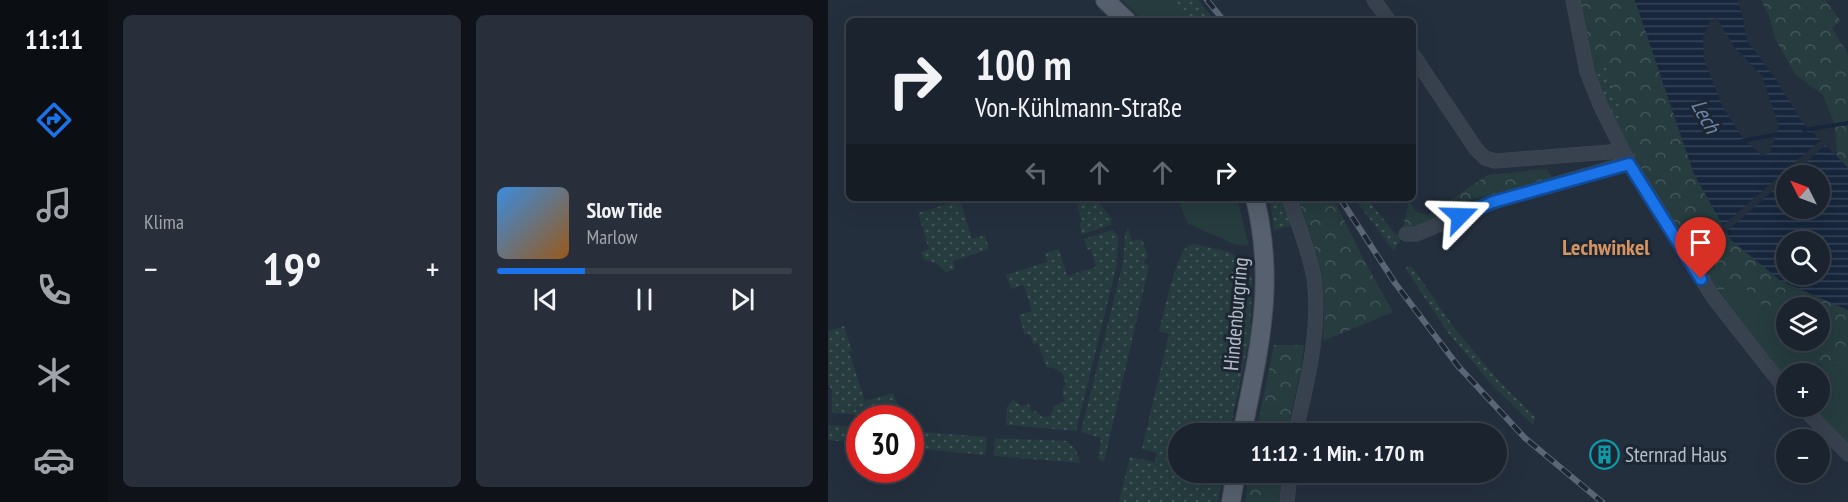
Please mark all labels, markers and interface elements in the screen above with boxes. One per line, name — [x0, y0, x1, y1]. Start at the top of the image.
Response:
text: 11:11 — [25, 22, 83, 56]
text: 100 m — [975, 37, 1072, 92]
icon: right — [876, 42, 954, 120]
text: Von-Kühlmann-Straße — [975, 90, 1182, 124]
water label: Lech — [1685, 94, 1727, 139]
icon: directions — [33, 99, 75, 141]
icon: left — [1020, 156, 1053, 189]
icon: ahead — [1083, 156, 1116, 189]
icon: ahead — [1146, 156, 1179, 189]
icon: right — [1209, 156, 1242, 189]
north arrow — [1776, 165, 1830, 219]
map controls — [1776, 165, 1830, 483]
icon: music — [33, 184, 75, 226]
position arrow — [1428, 184, 1492, 248]
text: Slow Tide — [587, 196, 662, 224]
text: Klima — [144, 209, 184, 235]
pin — [1675, 217, 1726, 279]
text: Marlow — [587, 224, 638, 250]
icon: arrive — [1684, 226, 1717, 259]
button: search — [1776, 231, 1830, 285]
district label: Lechwinkel — [1562, 233, 1650, 261]
text: 19° — [262, 239, 321, 297]
text: − — [144, 247, 158, 290]
text: + — [426, 247, 440, 290]
street label: Hindenburgring — [1217, 256, 1254, 372]
icon: phone — [33, 269, 75, 311]
icon: previous — [529, 283, 562, 316]
icon: pause — [628, 283, 661, 316]
icon: next — [726, 283, 759, 316]
button: layers — [1776, 297, 1830, 351]
icon: climate — [33, 354, 75, 396]
button: + — [1776, 363, 1830, 417]
speed limit sign: 30 — [846, 405, 924, 483]
button: − — [1776, 429, 1830, 483]
icon: car — [33, 439, 75, 481]
text: 11:12 · 1 Min. · 170 m — [1251, 439, 1424, 467]
building icon: Sternrad Haus — [1588, 439, 1620, 471]
place label: Sternrad Haus — [1625, 441, 1727, 468]

